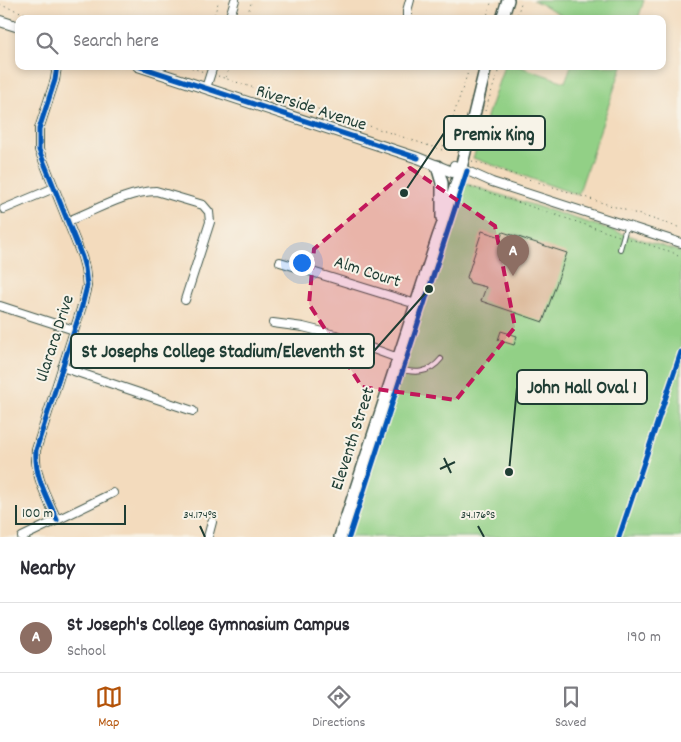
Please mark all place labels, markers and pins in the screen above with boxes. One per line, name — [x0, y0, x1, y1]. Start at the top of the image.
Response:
callout: Premix King — [444, 116, 545, 150]
pin: A — [497, 235, 529, 276]
callout: St Josephs College Stadium/Eleventh St — [71, 334, 374, 368]
callout: John Hall Oval 1 — [517, 370, 647, 404]

